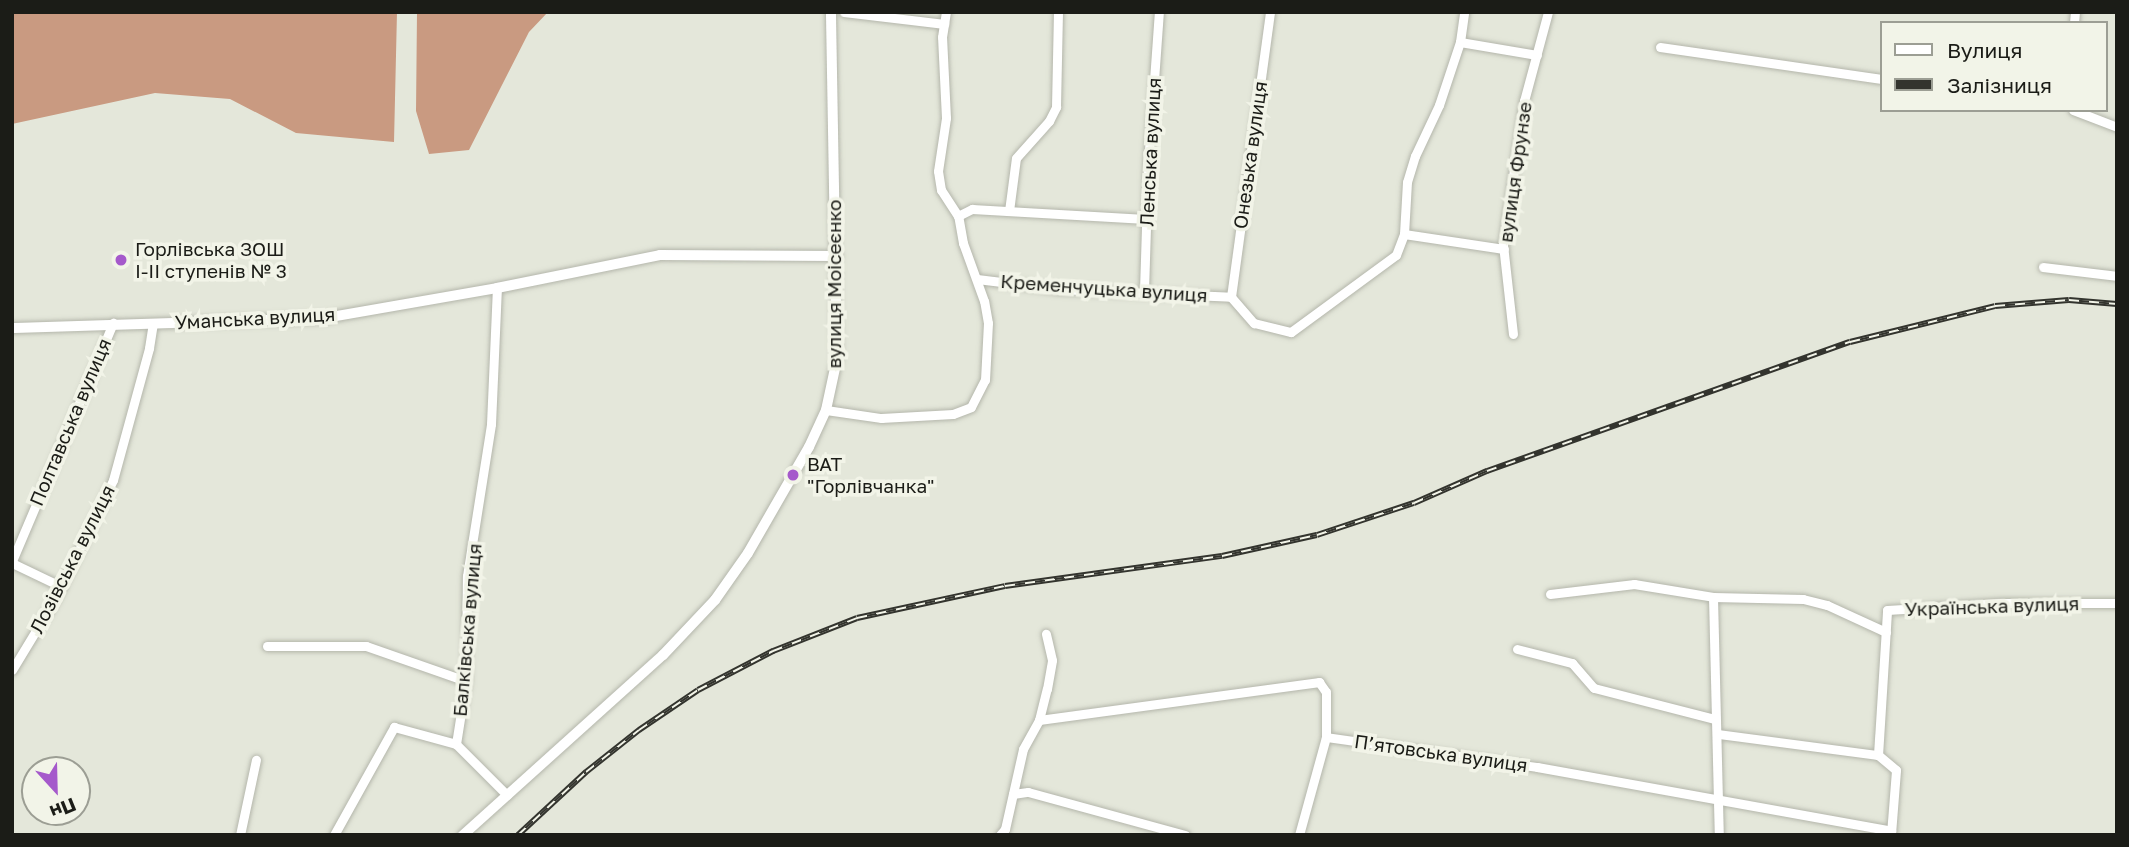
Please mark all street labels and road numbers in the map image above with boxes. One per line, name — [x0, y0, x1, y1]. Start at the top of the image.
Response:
street label: Ленська вулиця — [1135, 77, 1165, 227]
street label: Онезька вулиця — [1228, 80, 1272, 230]
street label: вулиця Фрунзе — [1494, 100, 1536, 244]
street label: вулиця Моісеєнко — [823, 200, 845, 368]
street label: Кременчуцька вулиця — [1000, 269, 1208, 307]
street label: Уманська вулиця — [174, 302, 336, 334]
street label: Полтавська вулиця — [24, 335, 116, 509]
street label: Лозівська вулиця — [25, 481, 119, 637]
street label: Балківська вулиця — [448, 542, 486, 718]
street label: Українська вулиця — [1904, 592, 2080, 620]
street label: П’ятовська вулиця — [1353, 730, 1529, 776]

